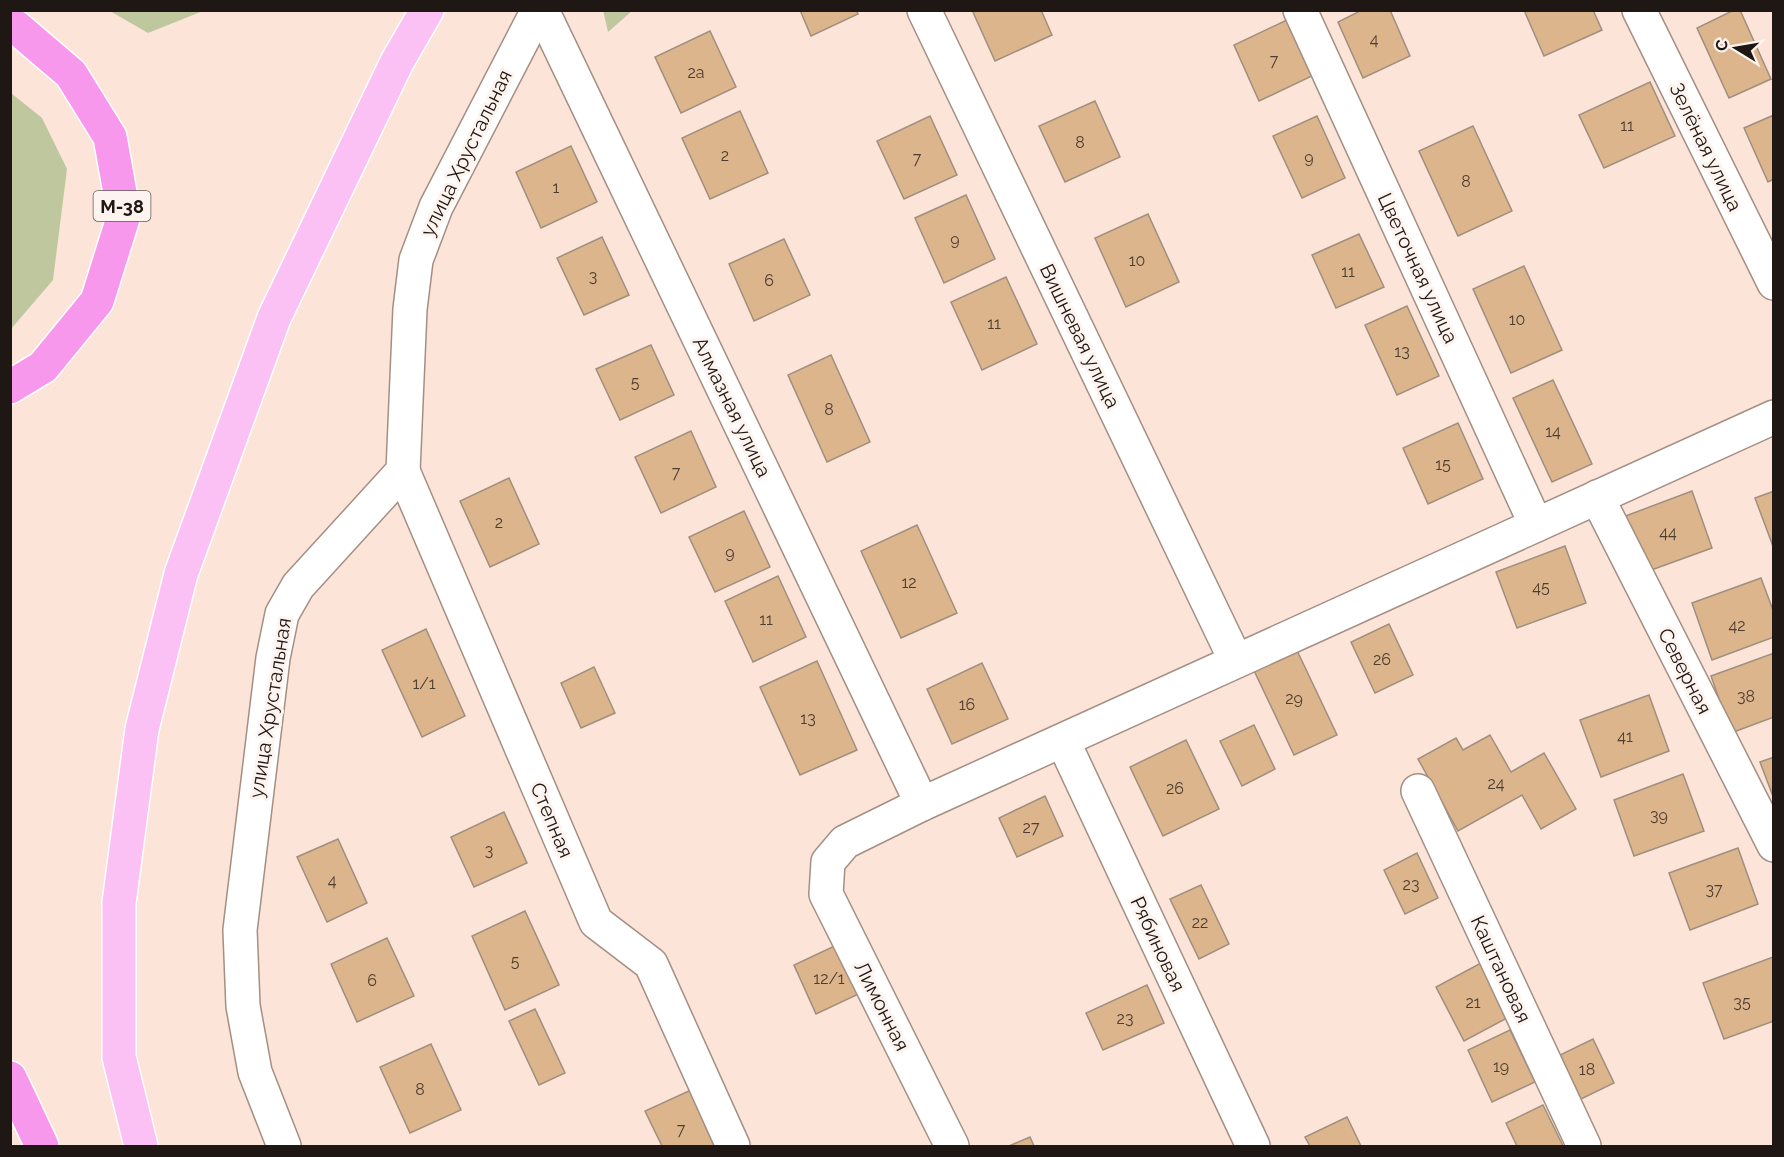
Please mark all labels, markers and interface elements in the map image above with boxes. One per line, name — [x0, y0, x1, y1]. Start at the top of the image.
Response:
north arrow — [1706, 18, 1766, 78]
house number: 4 — [1370, 30, 1379, 49]
text: С — [1711, 38, 1732, 52]
house number: 7 — [1270, 51, 1279, 70]
house number: 2а — [687, 63, 705, 82]
street label: улица Хрустальная — [415, 66, 517, 240]
street label: Зелёная улица — [1665, 79, 1747, 215]
house number: 11 — [1620, 116, 1634, 135]
house number: 8 — [1075, 133, 1085, 152]
house number: 2 — [721, 146, 729, 165]
house number: 9 — [1304, 148, 1314, 167]
house number: 7 — [913, 149, 922, 168]
house number: 8 — [1461, 172, 1471, 191]
house number: 1 — [553, 178, 560, 197]
street label: Цветочная улица — [1373, 189, 1463, 347]
road number: M-38 — [94, 191, 150, 221]
house number: 9 — [950, 230, 960, 249]
house number: 10 — [1129, 251, 1145, 270]
street label: Вишневая улица — [1035, 260, 1125, 412]
house number: 11 — [1341, 262, 1355, 281]
house number: 3 — [589, 267, 597, 286]
house number: 6 — [764, 271, 774, 290]
house number: 10 — [1509, 310, 1525, 329]
house number: 11 — [987, 314, 1001, 333]
street label: Алмазная улица — [688, 333, 776, 481]
house number: 13 — [1394, 342, 1410, 361]
house number: 5 — [631, 373, 640, 392]
house number: 8 — [824, 400, 834, 419]
house number: 14 — [1545, 422, 1561, 441]
house number: 15 — [1435, 455, 1451, 474]
house number: 7 — [672, 463, 681, 482]
house number: 2 — [495, 513, 503, 532]
house number: 44 — [1659, 523, 1677, 542]
house number: 9 — [725, 543, 735, 562]
house number: 12 — [901, 573, 917, 592]
house number: 45 — [1532, 578, 1550, 597]
house number: 11 — [759, 610, 773, 629]
street label: улица Хрустальная — [244, 616, 296, 800]
house number: 42 — [1728, 616, 1746, 635]
street label: Северная — [1653, 624, 1717, 718]
house number: 26 — [1373, 650, 1391, 669]
house number: 1/1 — [412, 674, 436, 693]
house number: 38 — [1737, 687, 1755, 706]
house number: 29 — [1285, 689, 1303, 708]
house number: 16 — [959, 695, 975, 714]
house number: 13 — [800, 709, 816, 728]
house number: 41 — [1617, 727, 1633, 746]
house number: 24 — [1487, 774, 1505, 793]
street label: Степная — [525, 779, 579, 861]
house number: 26 — [1166, 779, 1184, 798]
house number: 39 — [1650, 806, 1668, 825]
house number: 27 — [1023, 818, 1040, 837]
house number: 3 — [485, 841, 493, 860]
house number: 4 — [328, 871, 337, 890]
house number: 23 — [1403, 875, 1419, 894]
house number: 37 — [1705, 880, 1723, 899]
street label: Рябиновая — [1126, 893, 1190, 995]
street label: Каштановая — [1466, 912, 1536, 1026]
house number: 22 — [1192, 913, 1208, 932]
house number: 5 — [511, 952, 520, 971]
street label: Лимонная — [849, 957, 915, 1055]
house number: 12/1 — [813, 969, 845, 988]
house number: 6 — [367, 971, 377, 990]
house number: 21 — [1465, 993, 1481, 1012]
house number: 35 — [1733, 993, 1751, 1012]
house number: 23 — [1117, 1009, 1133, 1028]
house number: 19 — [1493, 1057, 1509, 1076]
house number: 18 — [1579, 1060, 1595, 1079]
house number: 8 — [415, 1080, 425, 1099]
house number: 7 — [677, 1120, 686, 1139]

